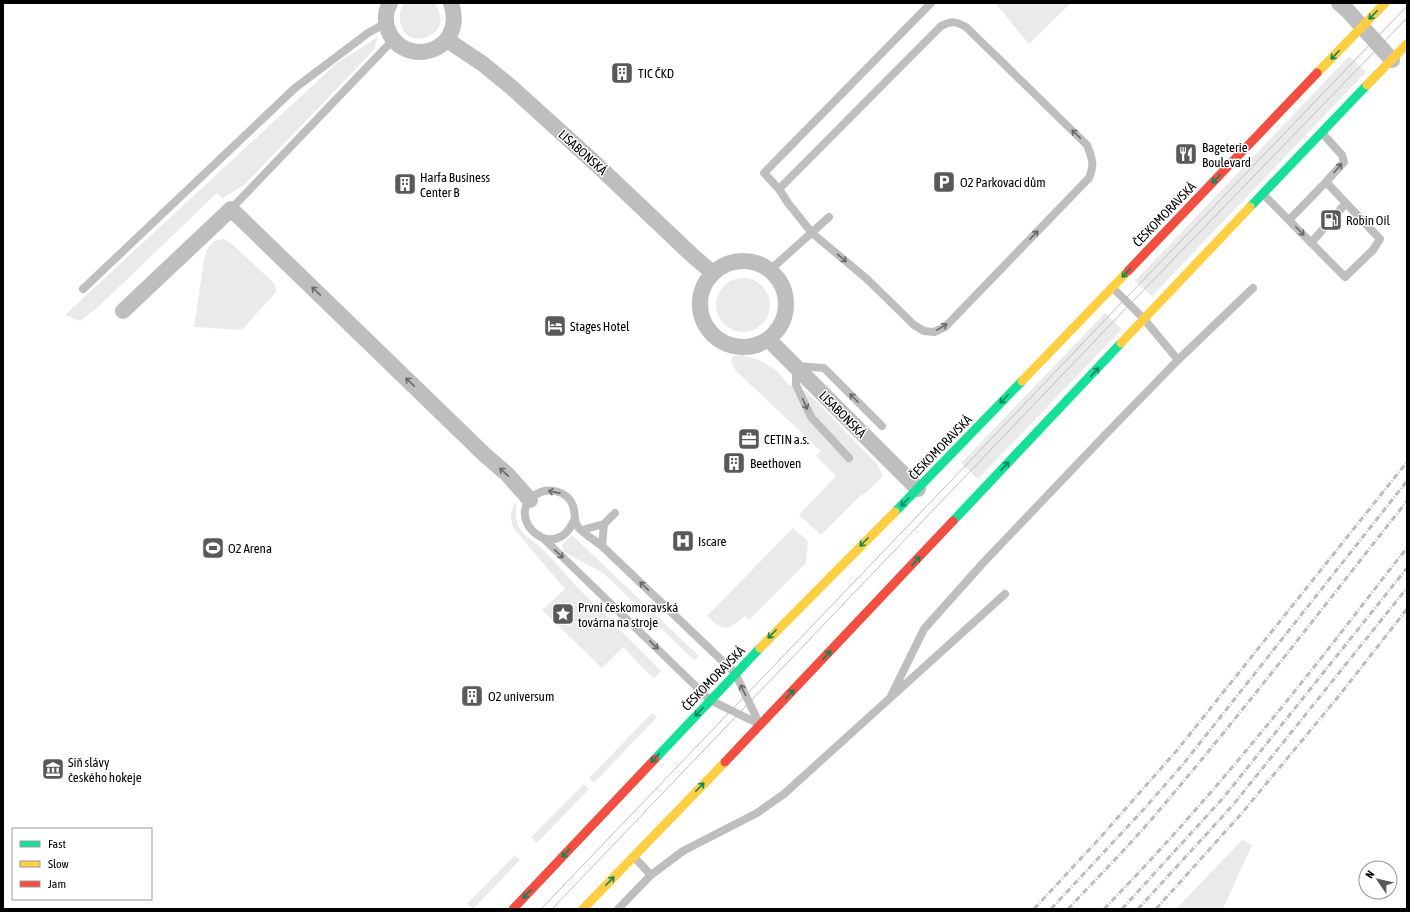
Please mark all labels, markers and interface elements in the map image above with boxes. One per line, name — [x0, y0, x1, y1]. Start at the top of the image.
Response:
one-way arrow — [1368, 10, 1378, 20]
one-way arrow — [1330, 50, 1340, 60]
building icon: TIC ČKD — [609, 60, 635, 86]
place label: TIC ČKD — [638, 66, 674, 81]
street label: LISABONSKÁ — [555, 127, 610, 178]
one-way arrow — [1071, 129, 1081, 139]
place label: Bageterie Boulevard — [1202, 140, 1251, 170]
restaurant icon: Bageterie Boulevard — [1173, 141, 1199, 167]
one-way arrow — [1334, 163, 1343, 174]
parking icon: O2 Parkovací dům — [931, 169, 957, 195]
place label: Harfa Business Center B — [420, 170, 491, 200]
building icon: Harfa Business Center B — [392, 171, 418, 197]
one-way arrow — [1211, 174, 1220, 184]
place label: O2 Parkovací dům — [960, 175, 1046, 190]
street label: ČESKOMORAVSKÁ — [1130, 179, 1199, 250]
fuel station icon: Robin Oil — [1318, 207, 1344, 233]
place label: Robin Oil — [1346, 213, 1390, 228]
one-way arrow — [1295, 226, 1305, 236]
one-way arrow — [1029, 230, 1038, 240]
one-way arrow — [837, 253, 847, 262]
one-way arrow — [1121, 268, 1130, 278]
one-way arrow — [311, 287, 321, 296]
hotel icon: Stages Hotel — [542, 313, 568, 339]
place label: Stages Hotel — [570, 319, 630, 334]
one-way arrow — [936, 323, 948, 331]
one-way arrow — [1090, 367, 1099, 377]
one-way arrow — [405, 377, 415, 387]
street label: LISABONSKÁ — [816, 388, 870, 441]
one-way arrow — [849, 393, 859, 403]
one-way arrow — [1000, 394, 1009, 404]
one-way arrow — [802, 397, 809, 409]
street label: ČESKOMORAVSKÁ — [906, 412, 975, 483]
office icon: CETIN a.s. — [736, 426, 762, 452]
place label: CETIN a.s. — [764, 432, 809, 447]
building icon: Beethoven — [721, 450, 747, 476]
place label: Beethoven — [750, 456, 801, 471]
one-way arrow — [1000, 461, 1010, 471]
one-way arrow — [498, 467, 509, 476]
one-way arrow — [548, 487, 561, 495]
one-way arrow — [900, 497, 910, 507]
hospital icon: Iscare — [670, 528, 696, 554]
place label: Iscare — [698, 534, 727, 549]
sports icon: O2 Arena — [200, 535, 226, 561]
one-way arrow — [859, 538, 869, 547]
place label: O2 Arena — [228, 541, 272, 556]
one-way arrow — [554, 549, 564, 559]
one-way arrow — [911, 556, 921, 566]
one-way arrow — [639, 582, 649, 591]
place label: První českomoravská továrna na stroje — [578, 600, 678, 630]
place icon: První českomoravská továrna na stroje — [550, 601, 576, 627]
one-way arrow — [767, 629, 777, 639]
one-way arrow — [649, 640, 659, 650]
street label: ČESKOMORAVSKÁ — [679, 643, 748, 714]
one-way arrow — [822, 650, 831, 660]
building icon: O2 universum — [459, 683, 485, 709]
one-way arrow — [739, 684, 746, 696]
place label: O2 universum — [488, 689, 554, 704]
one-way arrow — [785, 689, 794, 699]
one-way arrow — [694, 707, 703, 717]
one-way arrow — [650, 753, 660, 763]
place label: Síň slávy českého hokeje — [68, 755, 142, 785]
museum icon: Síň slávy českého hokeje — [40, 756, 66, 782]
one-way arrow — [695, 782, 705, 792]
legend — [12, 828, 152, 900]
text: Fast — [48, 837, 66, 851]
one-way arrow — [561, 848, 570, 858]
text: Slow — [48, 857, 69, 871]
north arrow — [1358, 860, 1398, 900]
text: N — [1363, 868, 1377, 880]
one-way arrow — [605, 876, 615, 886]
text: Jam — [48, 877, 66, 891]
one-way arrow — [522, 889, 531, 900]

